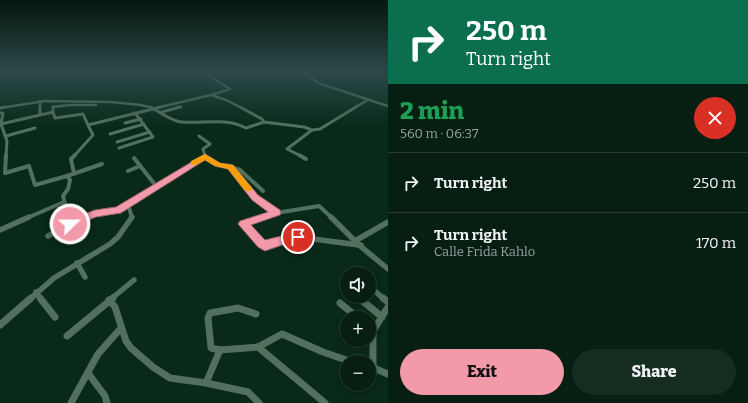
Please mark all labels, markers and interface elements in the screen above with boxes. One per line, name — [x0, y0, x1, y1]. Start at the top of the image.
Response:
text: 250 m — [466, 14, 547, 47]
icon: right — [400, 16, 452, 68]
text: Turn right — [466, 48, 551, 70]
text: 2 min — [400, 97, 464, 125]
button: close — [694, 97, 736, 139]
text: 560 m · 06:37 — [400, 126, 479, 141]
icon: right — [400, 172, 422, 194]
text: Turn right — [434, 174, 507, 192]
text: 250 m — [693, 174, 736, 192]
position arrow — [49, 203, 91, 245]
pin — [281, 220, 315, 254]
icon: arrive — [287, 226, 309, 248]
text: Turn right — [434, 226, 507, 244]
icon: right — [400, 232, 422, 254]
text: 170 m — [696, 234, 736, 252]
text: Calle Frida Kahlo — [434, 244, 535, 259]
map controls — [340, 267, 376, 391]
button: sound — [340, 267, 376, 303]
button: + — [340, 311, 376, 347]
button: Exit — [400, 349, 564, 395]
button: Share — [572, 349, 736, 395]
button: − — [340, 355, 376, 391]

